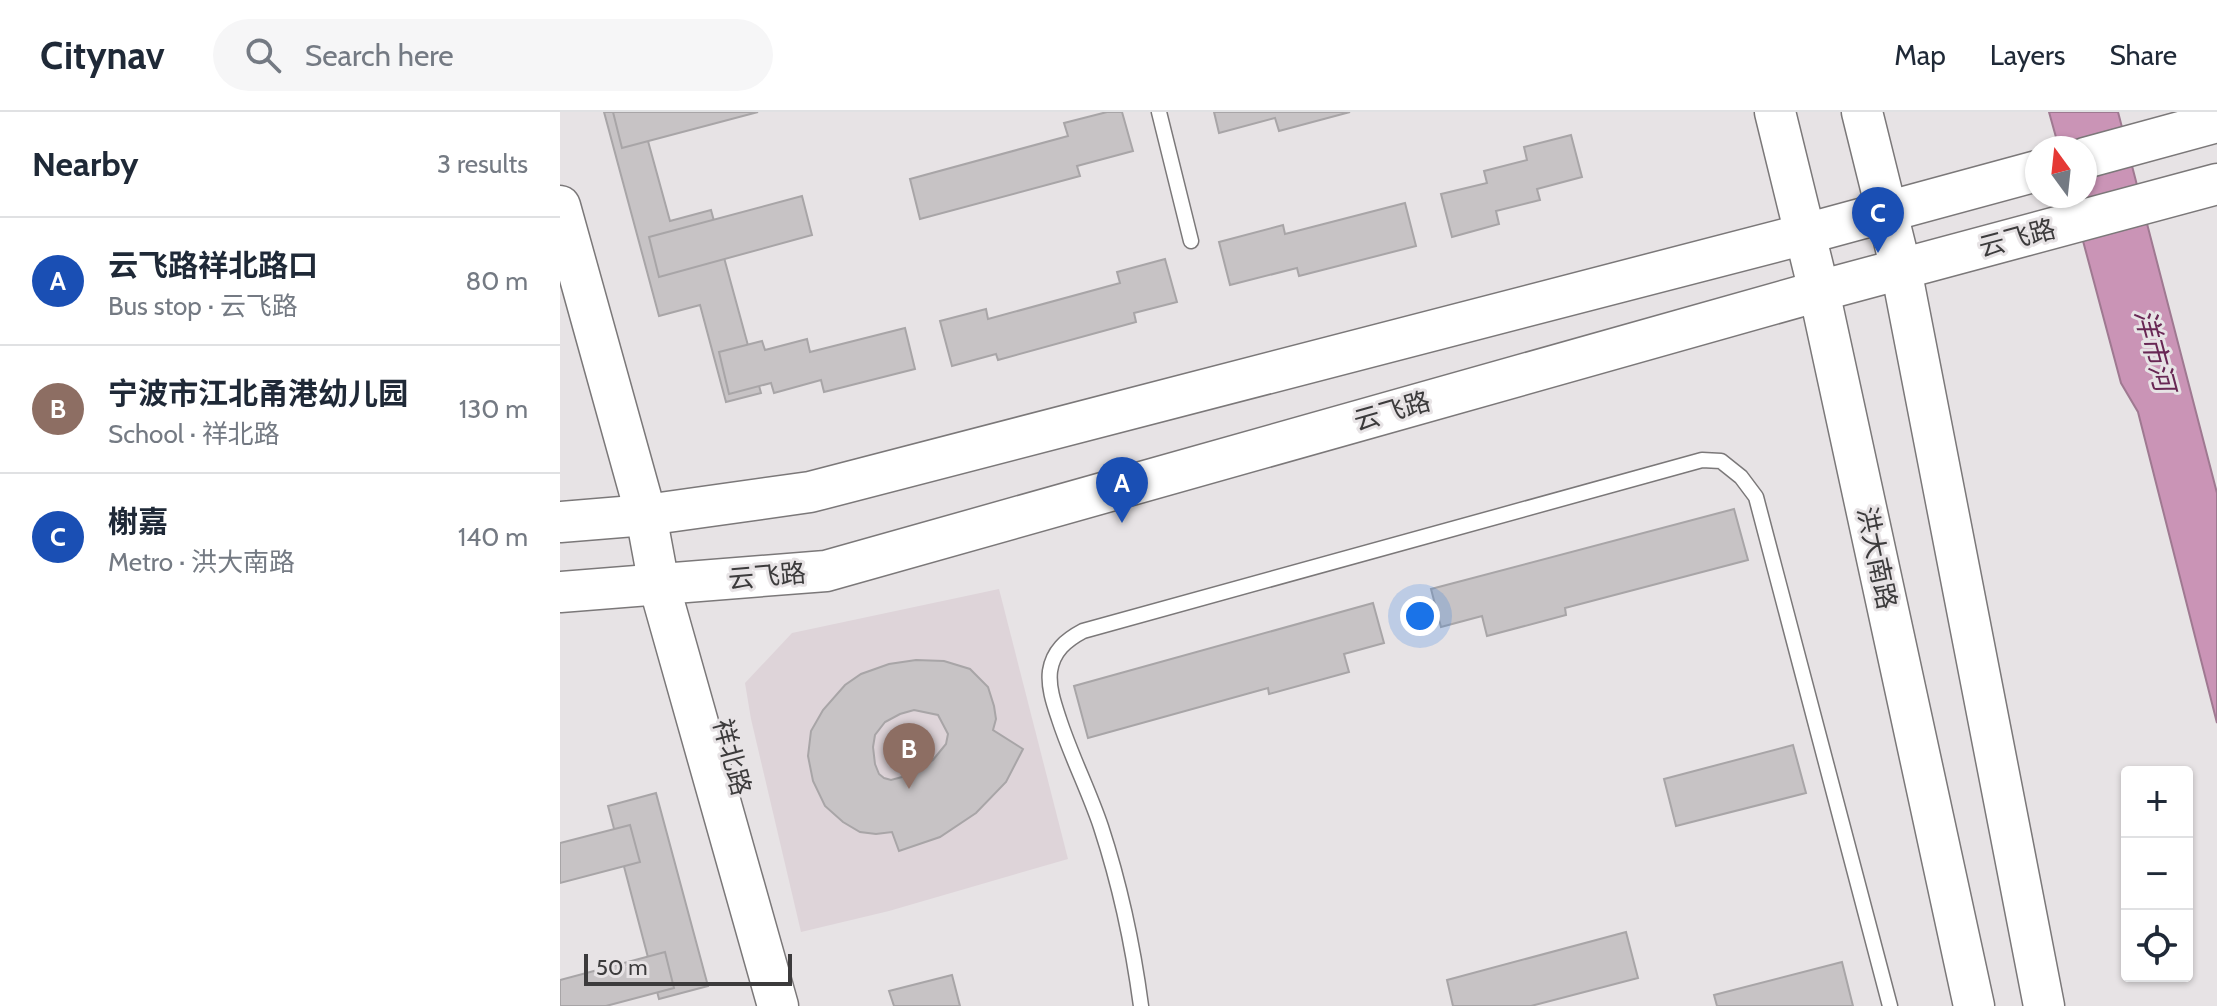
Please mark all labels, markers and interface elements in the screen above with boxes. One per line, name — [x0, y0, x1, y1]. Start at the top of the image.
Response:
search box — [213, 19, 773, 91]
text: Citynav — [40, 32, 165, 79]
icon: search — [241, 33, 285, 77]
text: Search here — [305, 37, 454, 74]
text: Map — [1894, 38, 1946, 72]
text: Layers — [1990, 38, 2065, 72]
text: Share — [2109, 38, 2177, 72]
north arrow — [2025, 136, 2097, 208]
text: Nearby — [32, 143, 139, 185]
text: 3 results — [437, 148, 528, 180]
pin: C — [1852, 187, 1904, 253]
street label: 云飞路 — [1975, 212, 2059, 264]
text: 云飞路祥北路口 — [108, 247, 318, 284]
text: A — [50, 265, 66, 297]
text: 80 m — [465, 265, 528, 297]
text: Bus stop · 云飞路 — [108, 290, 298, 322]
water label: 洋市河 — [2128, 305, 2184, 400]
text: 宁波市江北甬港幼儿园 — [108, 375, 408, 412]
street label: 云飞路 — [1350, 385, 1434, 437]
text: B — [50, 393, 66, 425]
text: 130 m — [459, 393, 528, 425]
text: School · 祥北路 — [108, 418, 280, 450]
pin: A — [1096, 457, 1148, 523]
text: 榭嘉 — [108, 503, 168, 540]
street label: 洪大南路 — [1851, 504, 1903, 612]
text: C — [50, 521, 66, 553]
text: 140 m — [458, 521, 528, 553]
text: Metro · 洪大南路 — [108, 546, 295, 578]
street label: 云飞路 — [727, 557, 807, 595]
your location — [1400, 596, 1440, 636]
street label: 祥北路 — [706, 715, 758, 799]
pin: B — [883, 723, 935, 789]
map controls — [2121, 766, 2193, 982]
button: + — [2121, 766, 2193, 838]
button: − — [2121, 838, 2193, 910]
button: locate — [2121, 910, 2193, 982]
scale bar — [584, 950, 792, 986]
text: 50 m — [596, 954, 648, 981]

